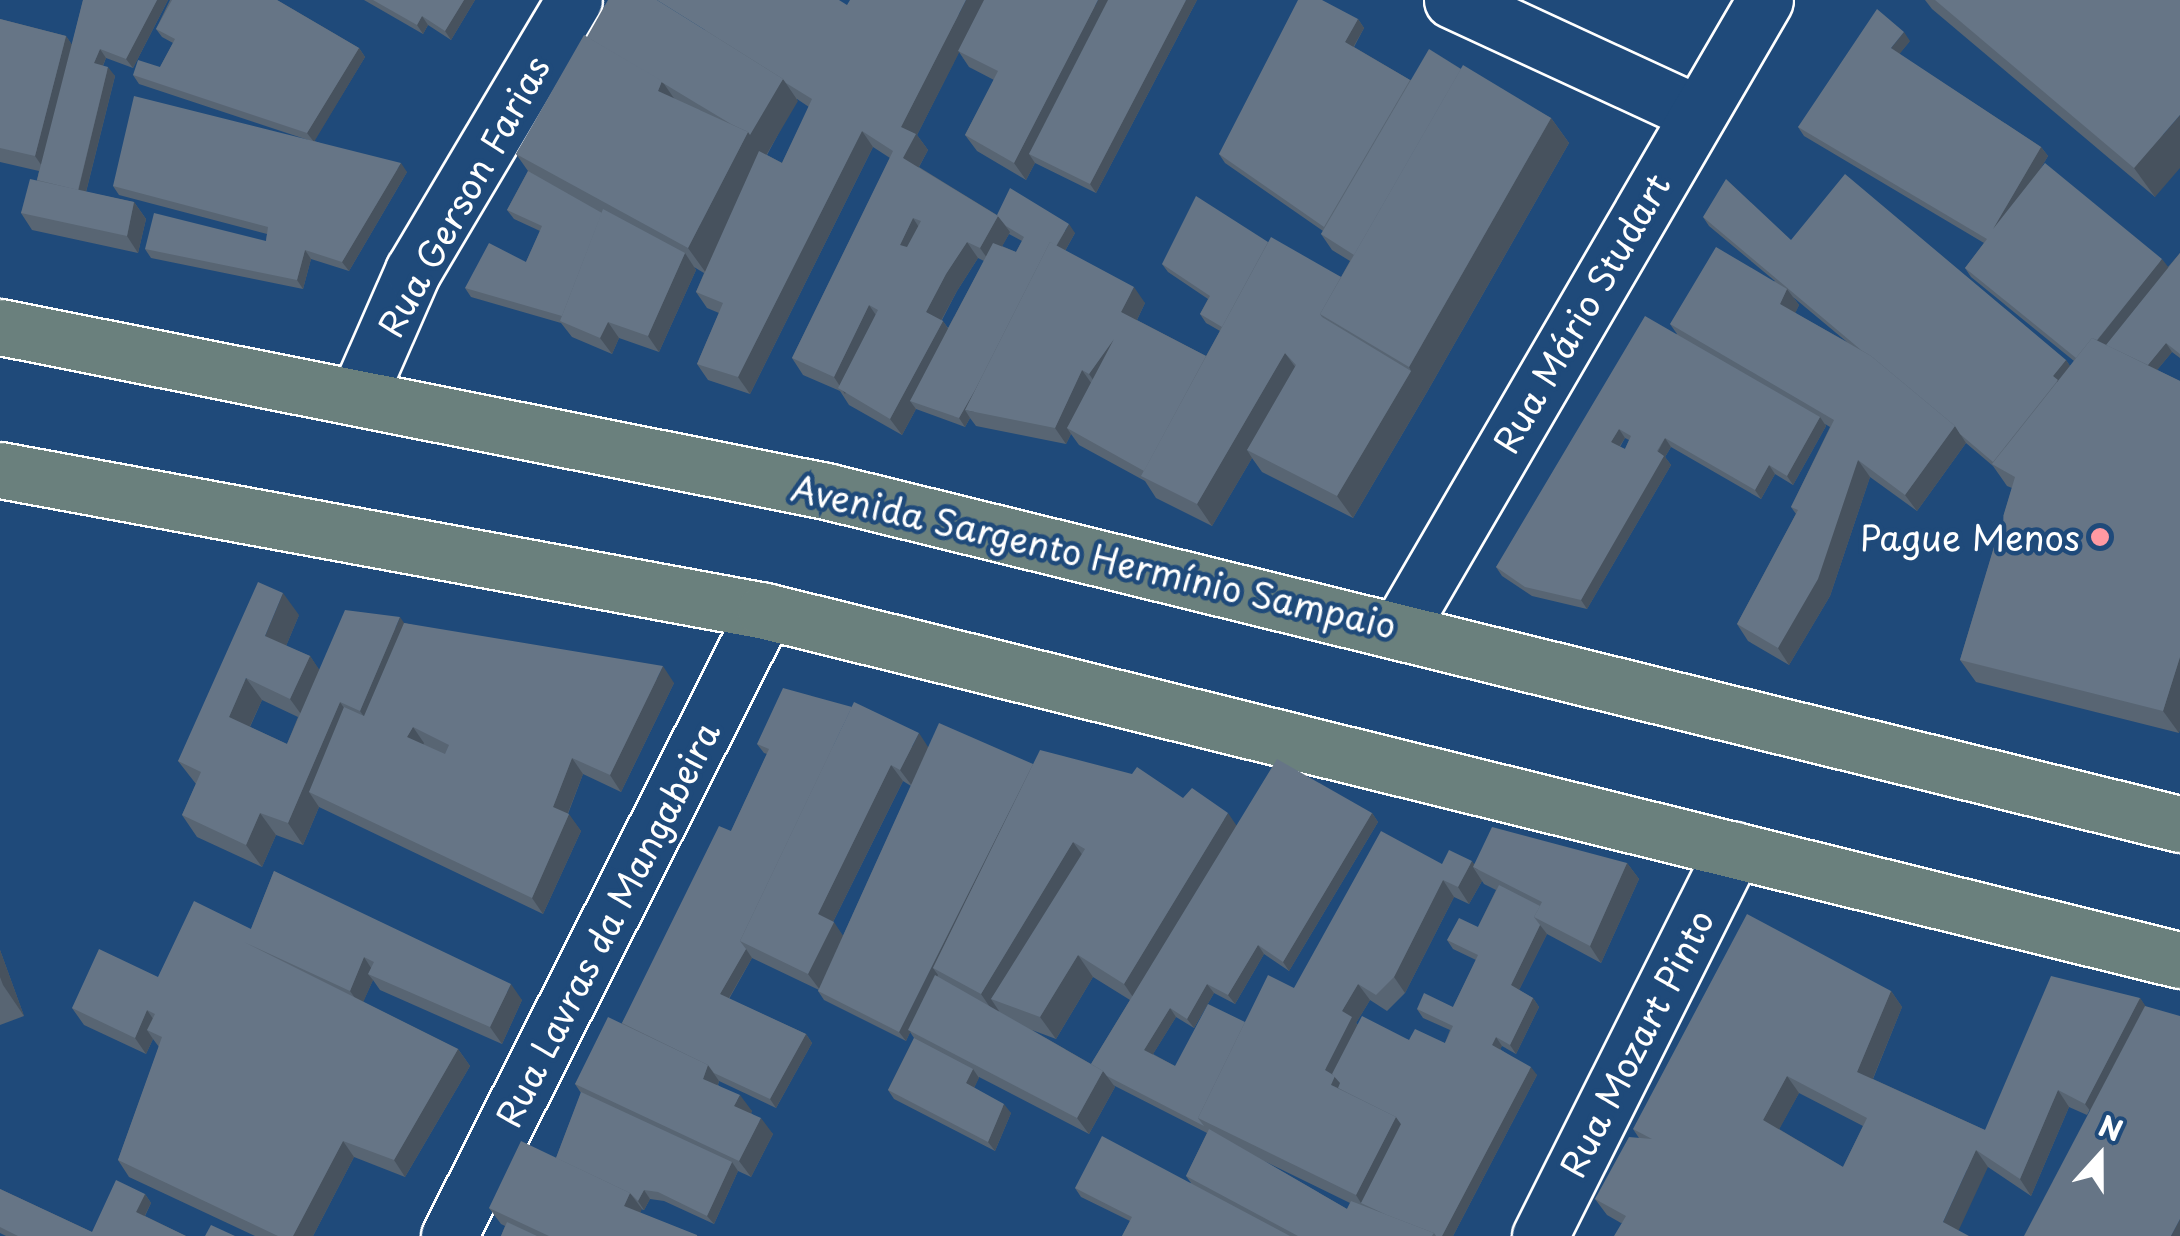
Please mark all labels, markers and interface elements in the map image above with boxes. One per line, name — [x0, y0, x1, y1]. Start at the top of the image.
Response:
street label: Rua Gerson Farias — [368, 48, 558, 344]
street label: Rua Mário Studart — [1484, 166, 1678, 460]
street label: Avenida Sargento Hermínio Sampaio — [787, 466, 1401, 646]
place label: Pague Menos — [1858, 516, 2080, 558]
marker: Pague Menos — [2089, 526, 2111, 548]
street label: Rua Lavras da Mangabeira — [486, 714, 728, 1134]
street label: Rua Mozart Pinto — [1550, 901, 1722, 1185]
text: N — [2093, 1103, 2129, 1152]
north arrow — [2050, 1106, 2150, 1206]

